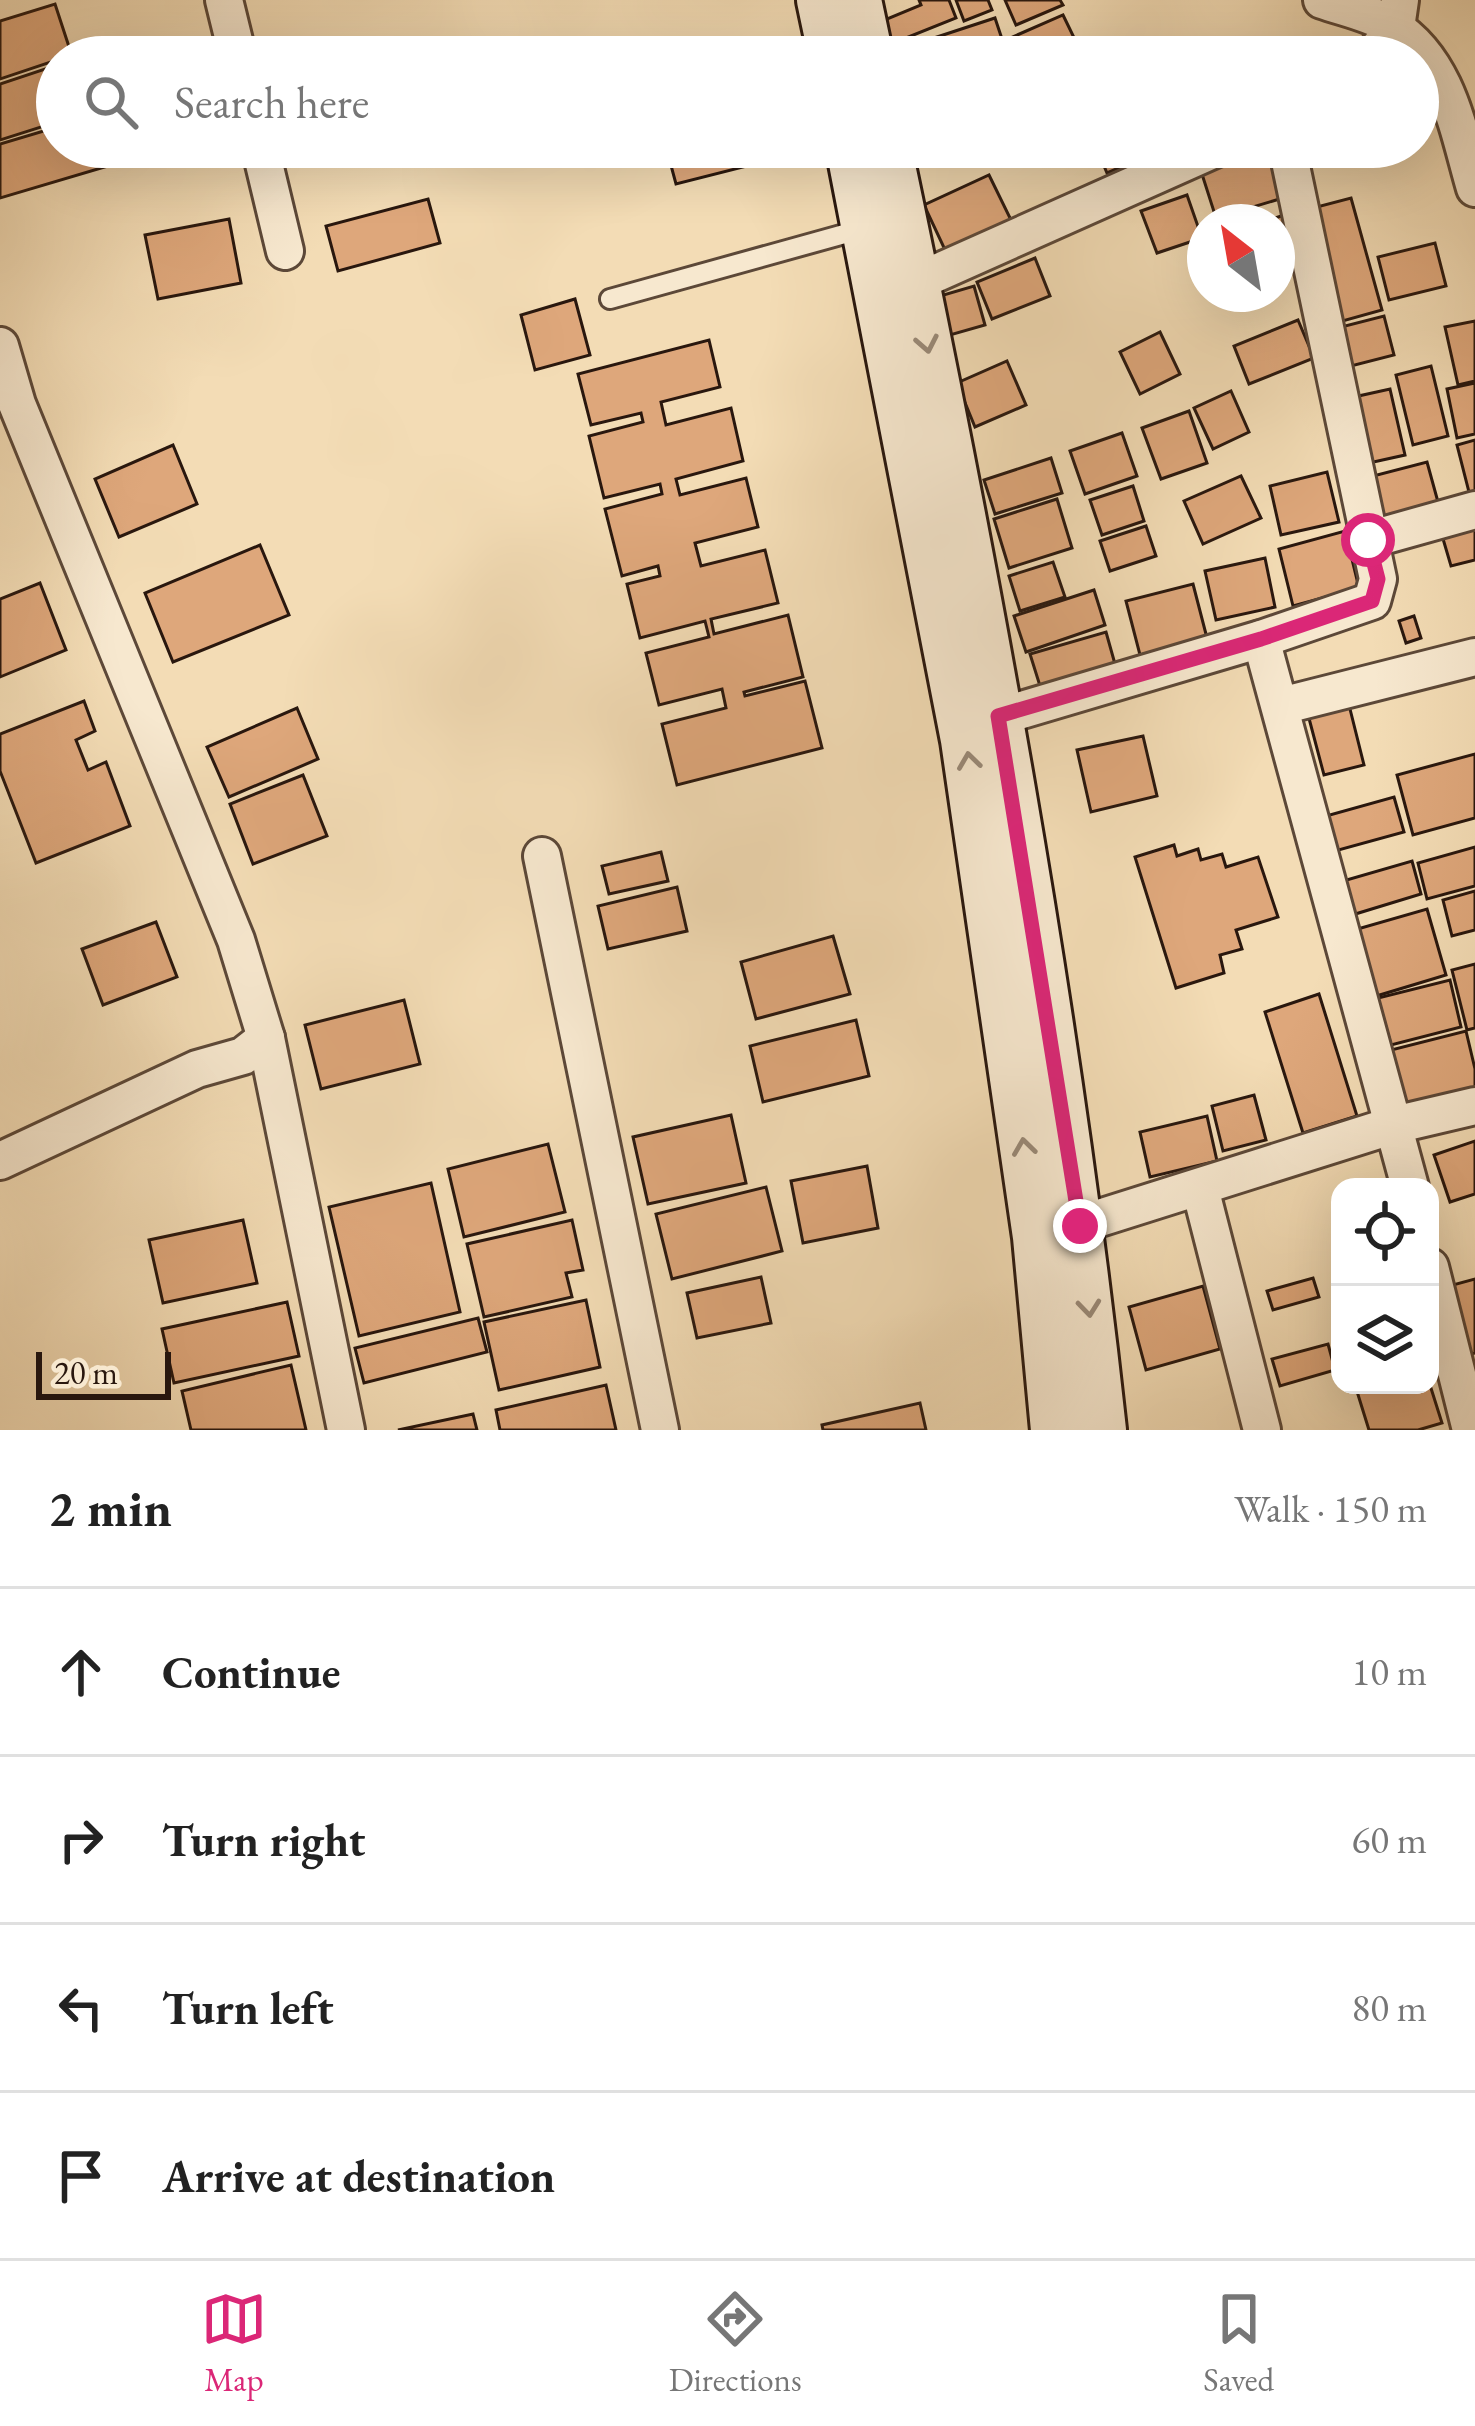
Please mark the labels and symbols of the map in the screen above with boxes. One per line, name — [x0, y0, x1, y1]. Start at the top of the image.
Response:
north arrow — [1187, 204, 1295, 312]
one-way arrow — [913, 334, 939, 354]
route start — [1341, 513, 1395, 567]
one-way arrow — [957, 751, 983, 771]
one-way arrow — [1012, 1137, 1038, 1157]
route end — [1053, 1199, 1107, 1253]
one-way arrow — [1075, 1298, 1101, 1318]
scale bar — [36, 1346, 171, 1399]

